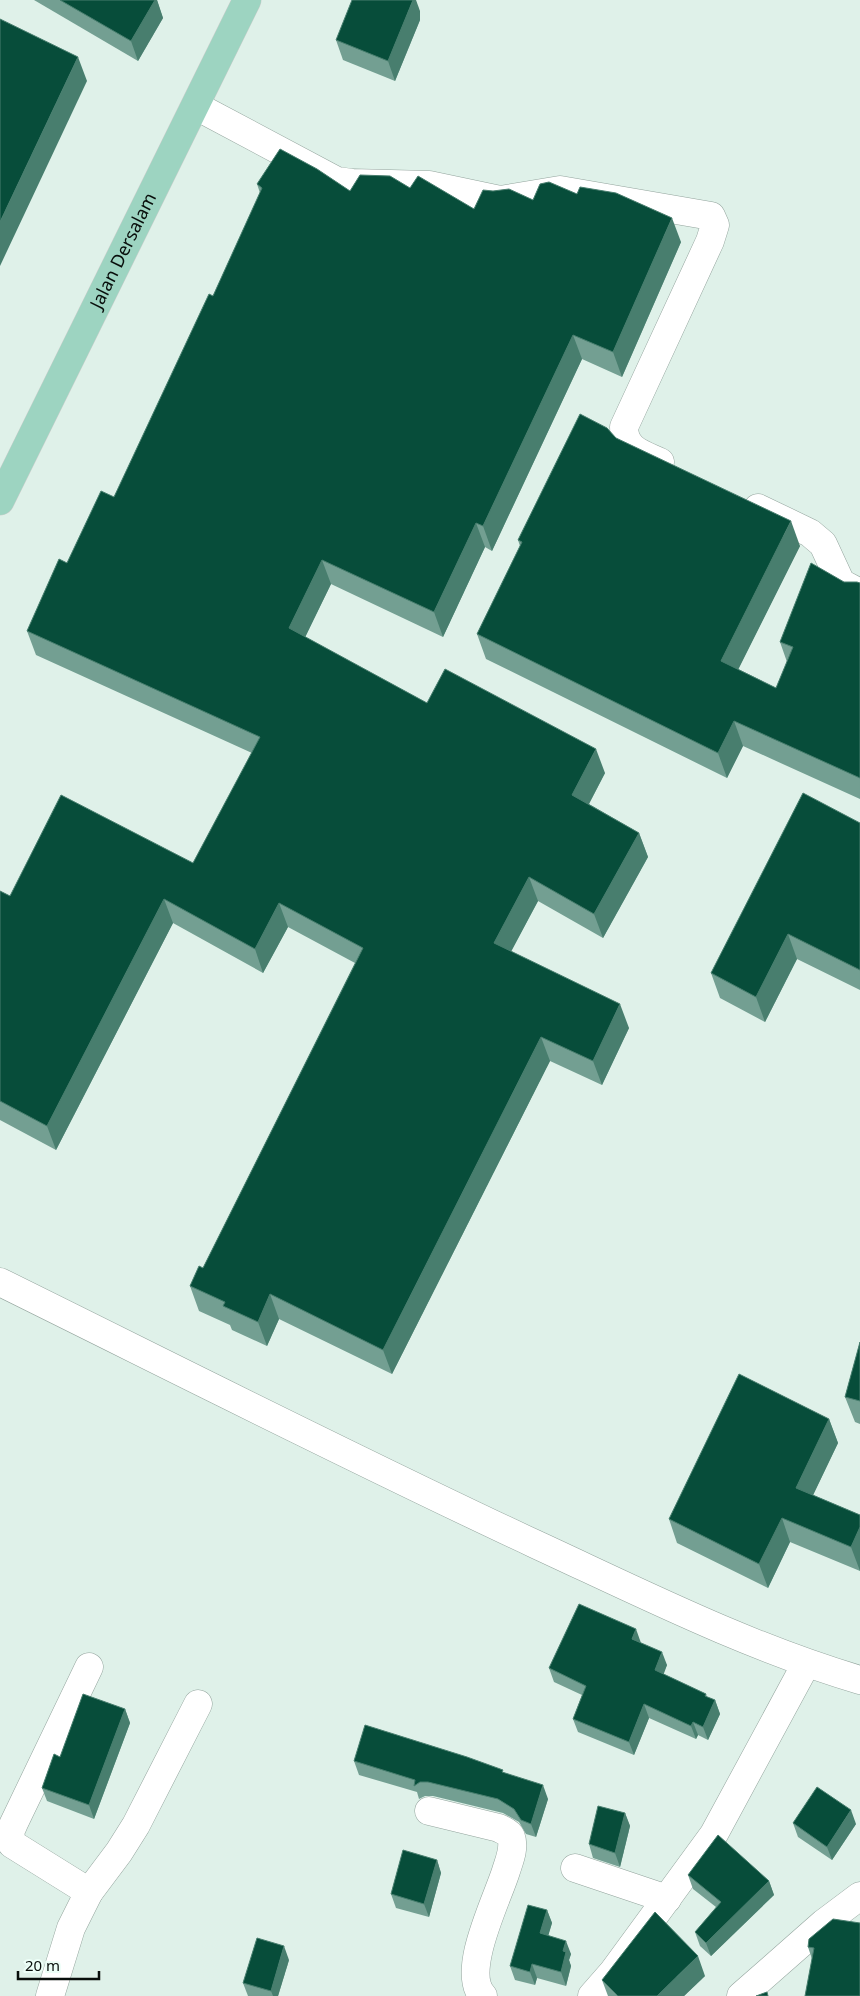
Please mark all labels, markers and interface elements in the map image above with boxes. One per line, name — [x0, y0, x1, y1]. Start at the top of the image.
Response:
street label: Jalan Dersalam — [83, 188, 161, 314]
scale bar — [18, 1948, 99, 1980]
text: 20 m — [25, 1955, 60, 1975]

